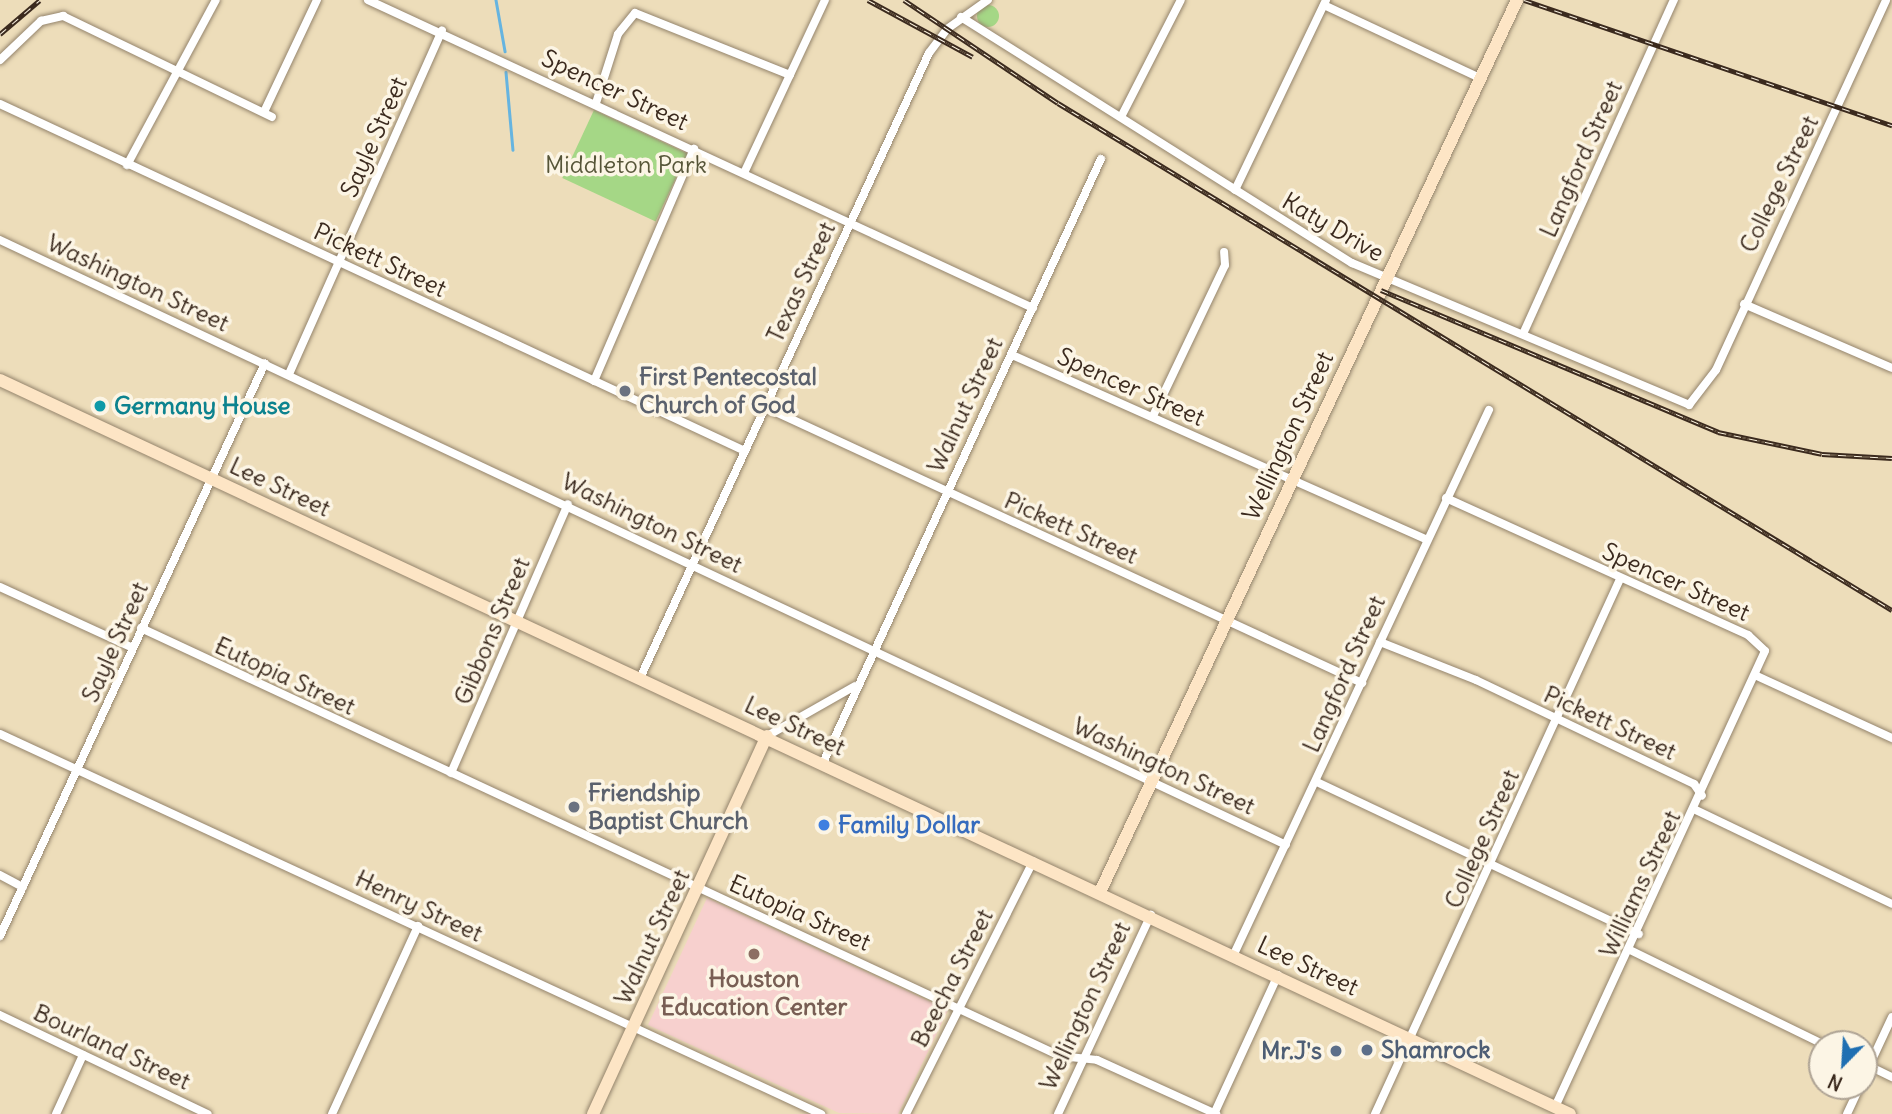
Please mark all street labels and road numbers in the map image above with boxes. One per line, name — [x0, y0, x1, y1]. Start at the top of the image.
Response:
street label: Spencer Street — [537, 44, 693, 136]
street label: Sayle Street — [335, 72, 413, 202]
street label: Langford Street — [1534, 76, 1628, 242]
street label: College Street — [1733, 111, 1825, 257]
street label: Katy Drive — [1277, 186, 1389, 268]
street label: Pickett Street — [309, 217, 451, 303]
street label: Texas Street — [761, 217, 841, 347]
street label: Washington Street — [42, 228, 234, 338]
street label: Walnut Street — [921, 333, 1009, 477]
street label: Spencer Street — [1053, 342, 1209, 432]
street label: Wellington Street — [1236, 347, 1340, 525]
street label: Lee Street — [225, 451, 335, 523]
street label: Washington Street — [557, 467, 747, 579]
street label: Pickett Street — [1000, 486, 1142, 570]
street label: Spencer Street — [1598, 537, 1754, 627]
street label: Gibbons Street — [448, 553, 536, 709]
street label: Sayle Street — [76, 577, 154, 707]
street label: Langford Street — [1297, 591, 1391, 757]
street label: Eutopia Street — [210, 631, 360, 721]
street label: Pickett Street — [1539, 680, 1681, 766]
street label: Lee Street — [740, 690, 850, 762]
street label: Washington Street — [1068, 711, 1260, 821]
street label: College Street — [1439, 765, 1525, 913]
street label: Williams Street — [1593, 806, 1687, 962]
street label: Henry Street — [351, 864, 487, 948]
street label: Walnut Street — [608, 865, 696, 1009]
street label: Eutopia Street — [725, 869, 875, 957]
street label: Beecha Street — [905, 904, 999, 1052]
street label: Wellington Street — [1033, 917, 1137, 1095]
street label: Lee Street — [1253, 930, 1363, 1002]
street label: Bourland Street — [29, 998, 195, 1096]

